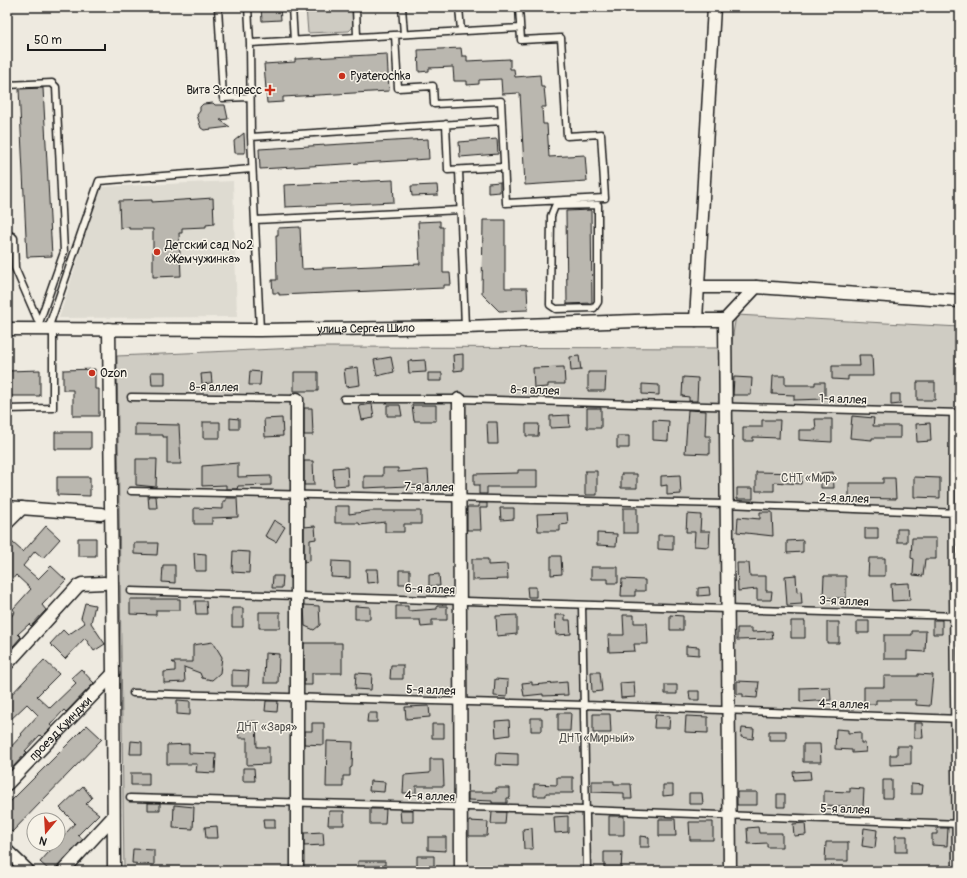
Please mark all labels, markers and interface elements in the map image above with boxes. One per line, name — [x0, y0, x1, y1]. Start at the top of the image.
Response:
scale bar — [28, 26, 105, 52]
text: 50 m — [34, 33, 62, 48]
place label: Pyaterochka — [350, 69, 411, 84]
marker: Pyaterochka — [337, 71, 347, 81]
place label: Вита Экспресс — [186, 83, 262, 98]
marker: Вита Экспресс — [265, 85, 275, 95]
place label: Детский сад №2 «Жемчужинка» — [164, 238, 253, 267]
marker: Детский сад №2 «Жемчужинка» — [152, 247, 162, 257]
street label: улица Сергея Шило — [316, 321, 416, 337]
place label: Ozon — [100, 366, 127, 381]
marker: Ozon — [87, 368, 97, 378]
street label: 8-я аллея — [189, 380, 239, 395]
street label: 8-я аллея — [510, 382, 560, 399]
street label: 1-я аллея — [819, 391, 867, 408]
park label: СНТ «Мир» — [781, 471, 837, 486]
street label: 7-я аллея — [404, 480, 454, 495]
street label: 2-я аллея — [819, 490, 869, 507]
street label: 6-я аллея — [405, 581, 456, 598]
street label: 3-я аллея — [819, 593, 869, 610]
street label: 5-я аллея — [406, 682, 456, 699]
street label: проезд Куинджи — [26, 693, 96, 764]
street label: 4-я аллея — [819, 696, 870, 713]
park label: ДНТ «Заря» — [236, 720, 297, 735]
park label: ДНТ «Мирный» — [558, 731, 635, 746]
street label: 4-я аллея — [405, 788, 456, 805]
street label: 5-я аллея — [820, 801, 870, 818]
north arrow — [26, 812, 66, 852]
text: N — [37, 834, 49, 848]

